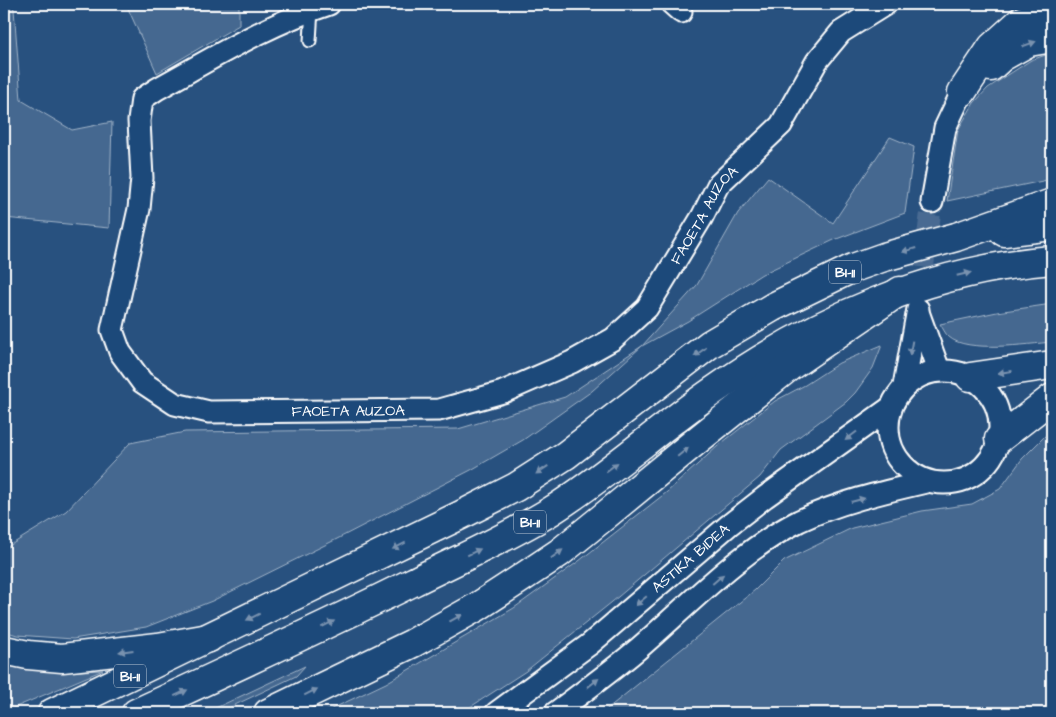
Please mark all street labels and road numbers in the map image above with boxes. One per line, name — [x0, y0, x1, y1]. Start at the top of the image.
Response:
street label: FAOETA AUZOA — [666, 161, 743, 269]
road number: BI-11 — [829, 260, 861, 284]
street label: FAOETA AUZOA — [291, 400, 405, 422]
road number: BI-11 — [514, 511, 546, 534]
street label: ASTIKA BIDEA — [647, 519, 735, 598]
road number: BI-11 — [114, 664, 146, 688]

